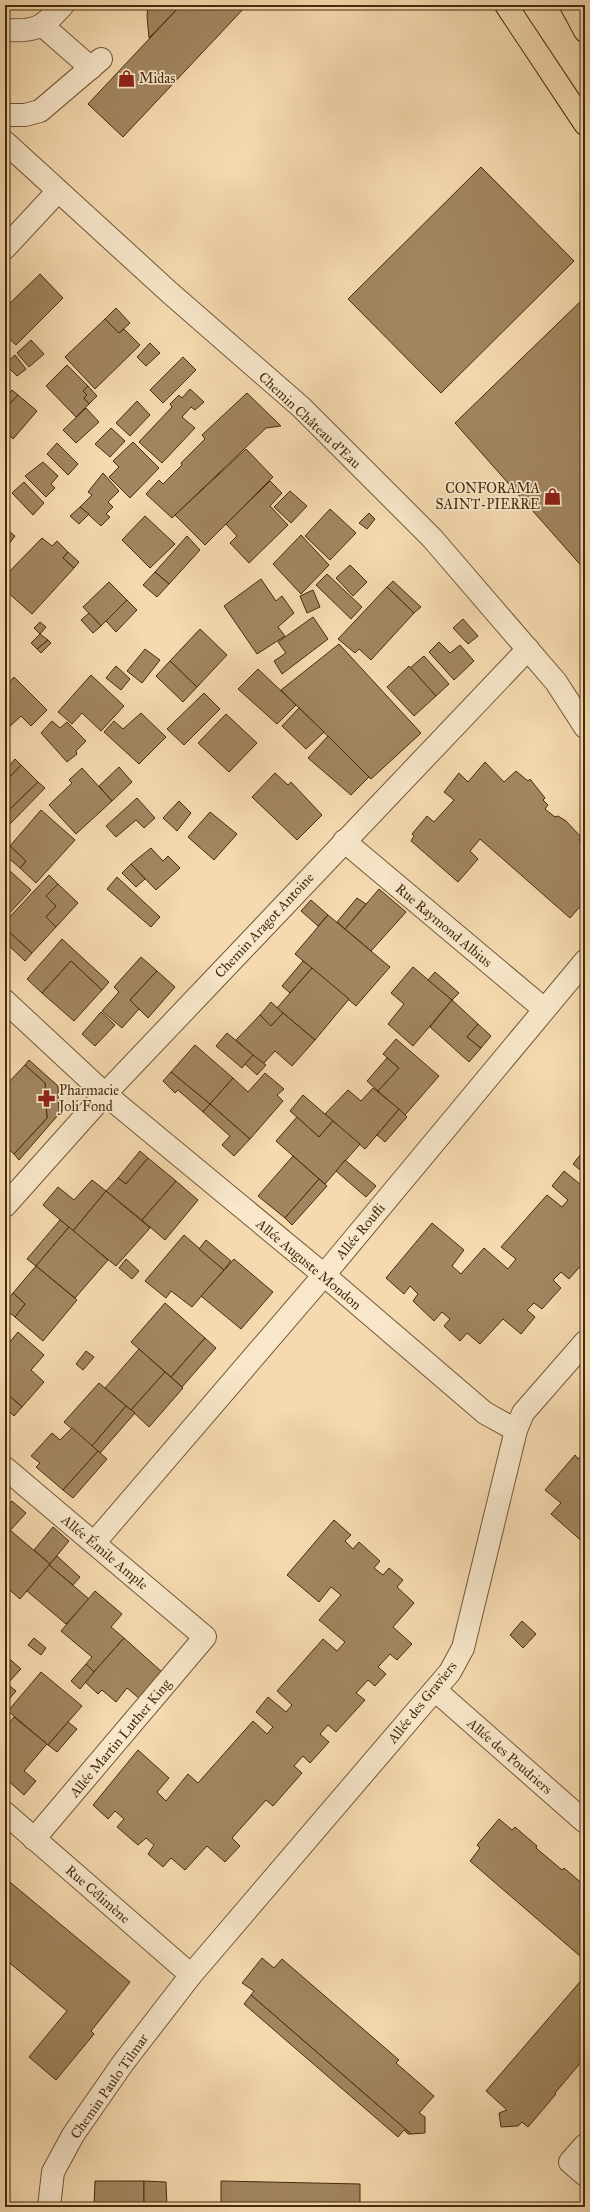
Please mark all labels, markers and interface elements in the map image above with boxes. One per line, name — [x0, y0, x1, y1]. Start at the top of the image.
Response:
shop icon: Midas — [116, 68, 136, 88]
place label: Midas — [139, 70, 175, 87]
street label: Chemin Château d'Eau — [255, 369, 365, 473]
place label: CONFORAMA SAINT-PIERRE — [436, 480, 541, 513]
shop icon: CONFORAMA SAINT-PIERRE — [543, 486, 563, 506]
street label: Chemin Aragot Antoine — [211, 869, 318, 982]
street label: Rue Raymond Albius — [392, 880, 495, 971]
place label: Pharmacie Joli Fond — [57, 1082, 119, 1116]
pharmacy icon: Pharmacie Joli Fond — [36, 1088, 56, 1108]
street label: Allée Roufli — [331, 1200, 389, 1264]
street label: Allée Auguste Mondon — [252, 1215, 365, 1314]
street label: Allée Émile Ample — [57, 1509, 153, 1594]
street label: Allée des Graviers — [383, 1658, 461, 1748]
street label: Allée Martin Luther King — [65, 1675, 175, 1802]
street label: Allée des Poudriers — [463, 1714, 556, 1798]
street label: Rue Célimène — [62, 1862, 134, 1927]
street label: Chemin Paulo Tilmar — [67, 2030, 153, 2142]

